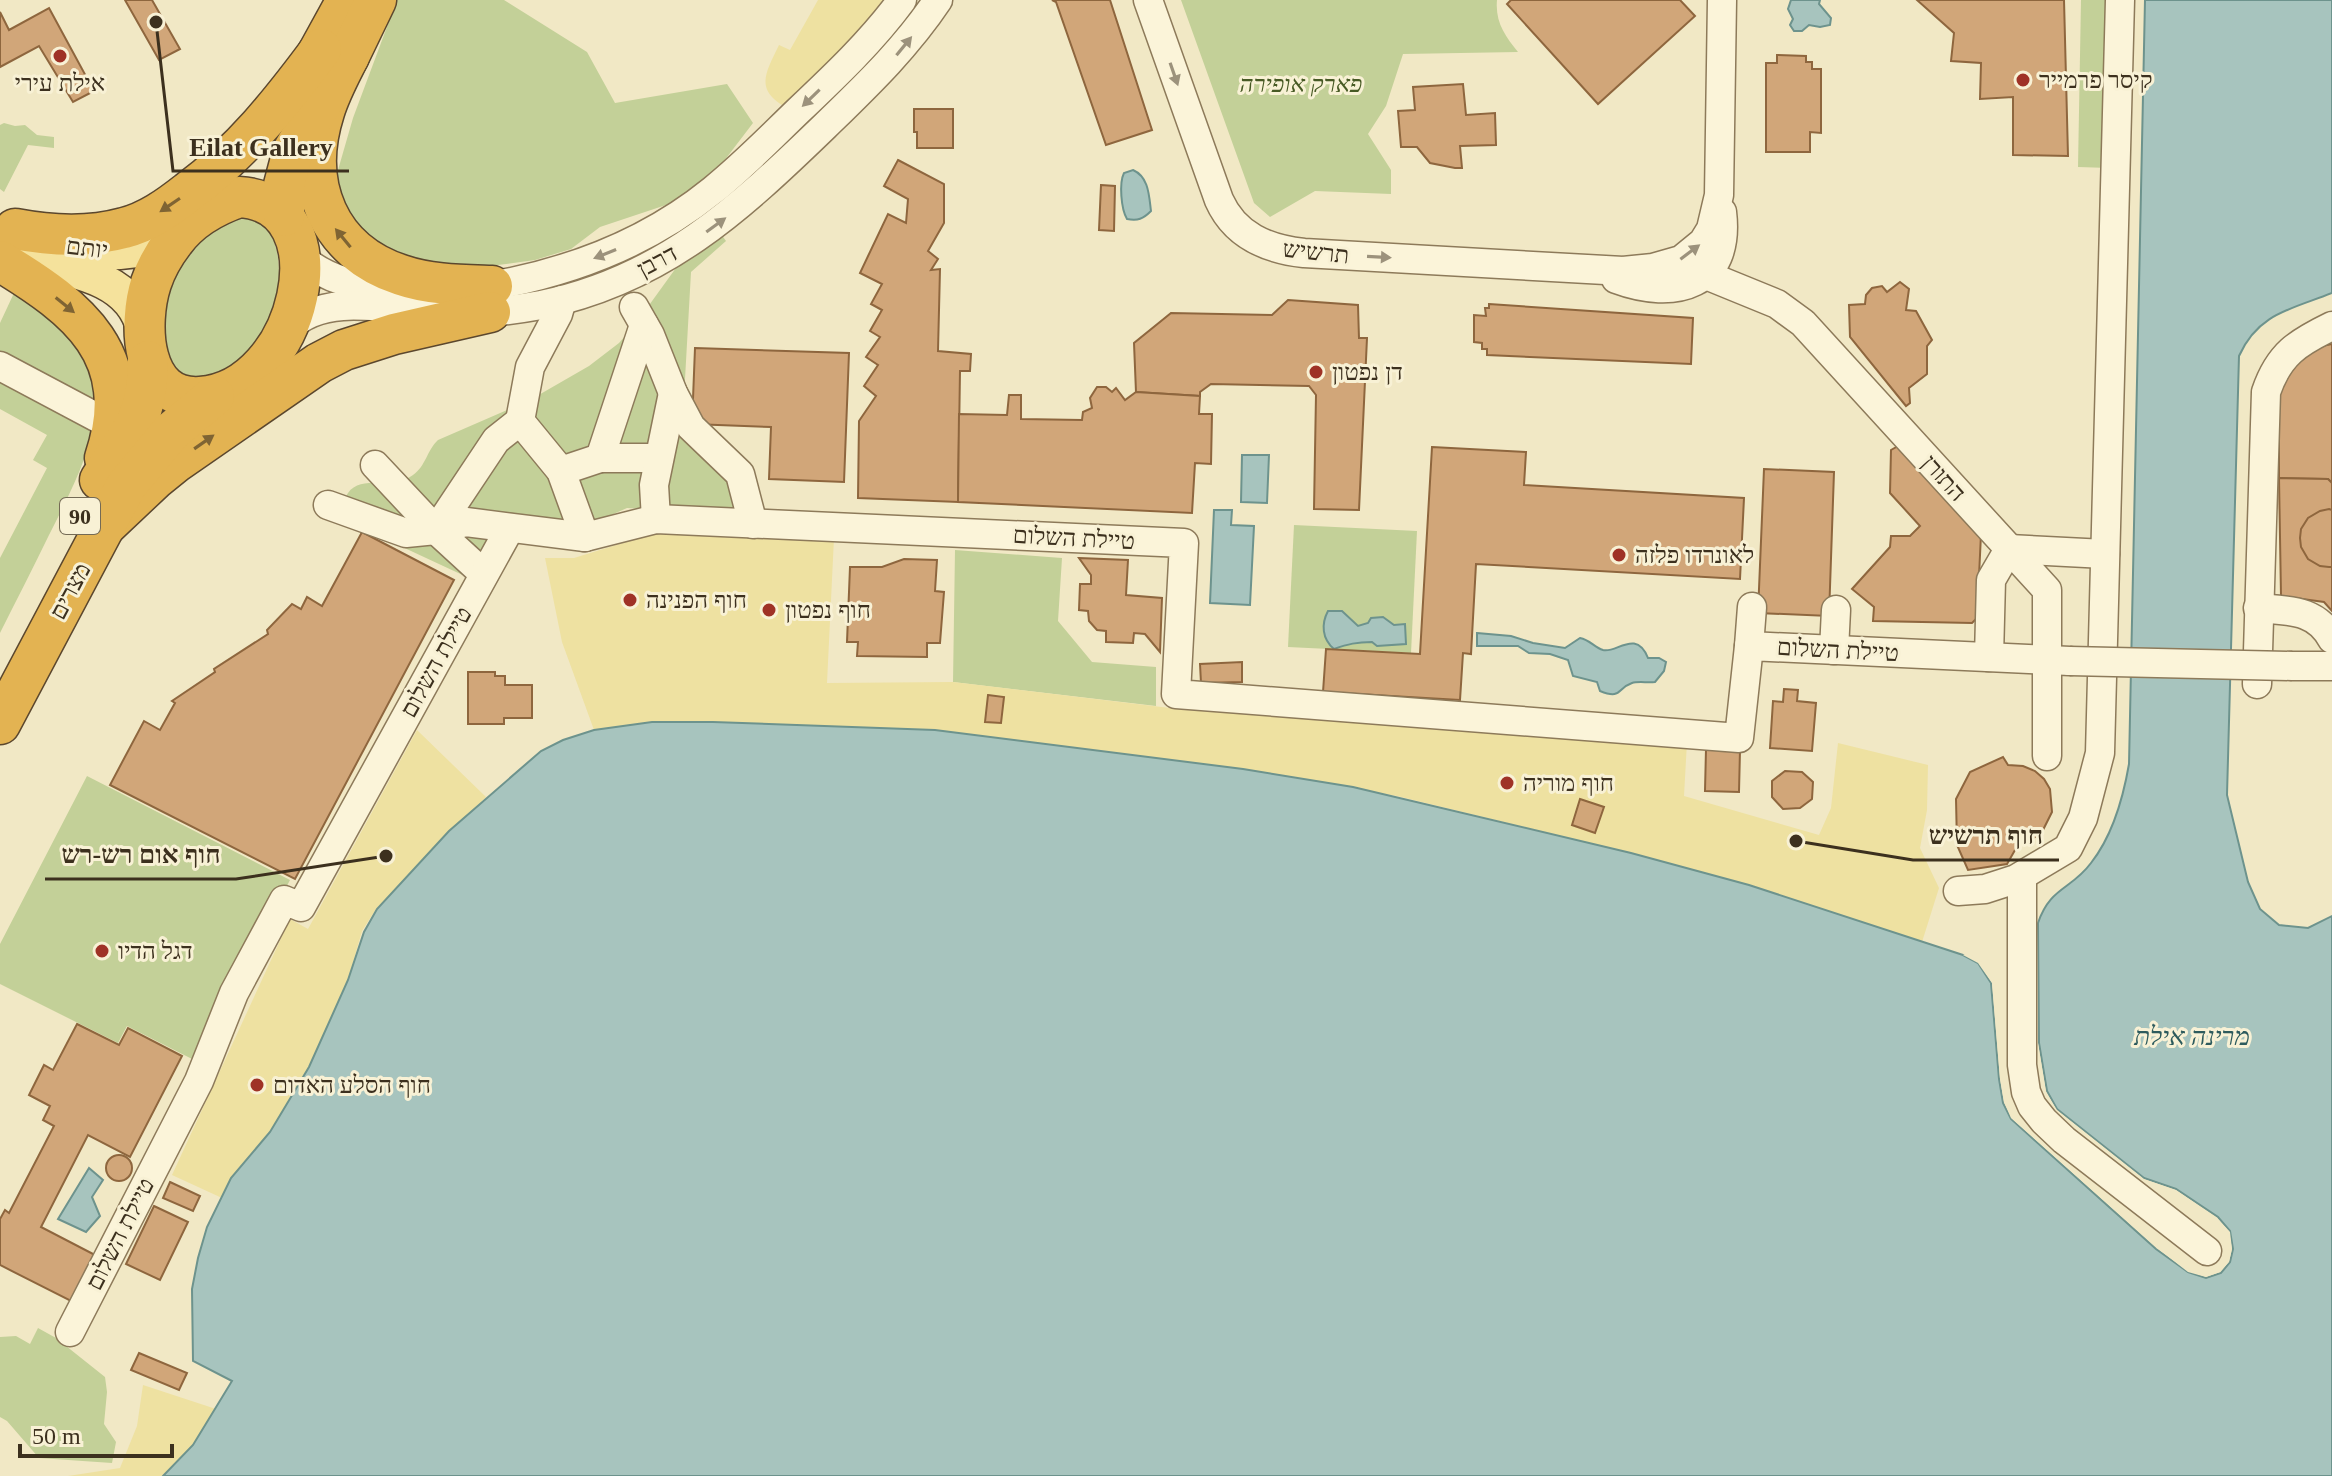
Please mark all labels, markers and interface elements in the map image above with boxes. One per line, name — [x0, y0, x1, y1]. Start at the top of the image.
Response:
one-way arrow — [895, 36, 912, 56]
marker: אילת עירי — [51, 47, 69, 65]
one-way arrow — [1168, 62, 1180, 86]
place label: קיסר פרמייר — [2039, 67, 2153, 93]
place label: אילת עירי — [15, 70, 105, 96]
park label: פארק אופירה — [1240, 71, 1362, 97]
marker: קיסר פרמייר — [2014, 71, 2032, 89]
one-way arrow — [802, 88, 821, 107]
callout: Eilat Gallery — [173, 121, 349, 171]
text: Eilat Gallery — [189, 133, 333, 162]
one-way arrow — [160, 197, 181, 212]
one-way arrow — [706, 217, 726, 233]
one-way arrow — [335, 228, 352, 248]
street label: יותם — [65, 233, 109, 263]
street label: תרשיש — [1281, 236, 1351, 268]
street label: דרבן — [633, 240, 681, 282]
one-way arrow — [1680, 244, 1700, 260]
one-way arrow — [593, 247, 617, 260]
one-way arrow — [1367, 251, 1392, 264]
one-way arrow — [54, 296, 75, 313]
place label: דן נפטון — [1332, 359, 1403, 385]
marker: דן נפטון — [1307, 363, 1325, 381]
one-way arrow — [193, 434, 215, 450]
street label: התורן — [1917, 450, 1971, 506]
road number: 90 — [60, 498, 100, 534]
street label: טיילת השלום — [1012, 522, 1136, 554]
place label: לאונרדו פלזה — [1635, 542, 1754, 568]
marker: לאונרדו פלזה — [1610, 546, 1628, 564]
street label: מצרים — [44, 558, 96, 624]
place label: חוף הפנינה — [646, 587, 747, 613]
marker: חוף הפנינה — [621, 591, 639, 609]
place label: חוף נפטון — [785, 597, 871, 623]
marker: חוף נפטון — [760, 601, 778, 619]
street label: טיילת השלום — [395, 602, 477, 722]
street label: טיילת השלום — [1776, 634, 1900, 666]
place label: חוף מוריה — [1523, 770, 1614, 796]
marker: חוף מוריה — [1498, 774, 1516, 792]
callout: חוף תרשיש — [1913, 810, 2059, 860]
text: חוף תרשיש — [1929, 821, 2043, 850]
callout: חוף אום רש-רש — [45, 829, 236, 879]
text: חוף אום רש-רש — [61, 840, 221, 869]
place label: דגל הדיו — [118, 938, 192, 964]
marker: דגל הדיו — [93, 942, 111, 960]
water label: מרינה אילת — [2133, 1022, 2250, 1051]
place label: חוף הסלע האדום — [273, 1072, 431, 1098]
marker: חוף הסלע האדום — [248, 1076, 266, 1094]
street label: טיילת השלום — [81, 1174, 159, 1294]
scale bar — [20, 1408, 172, 1458]
text: 50 m — [32, 1423, 81, 1449]

